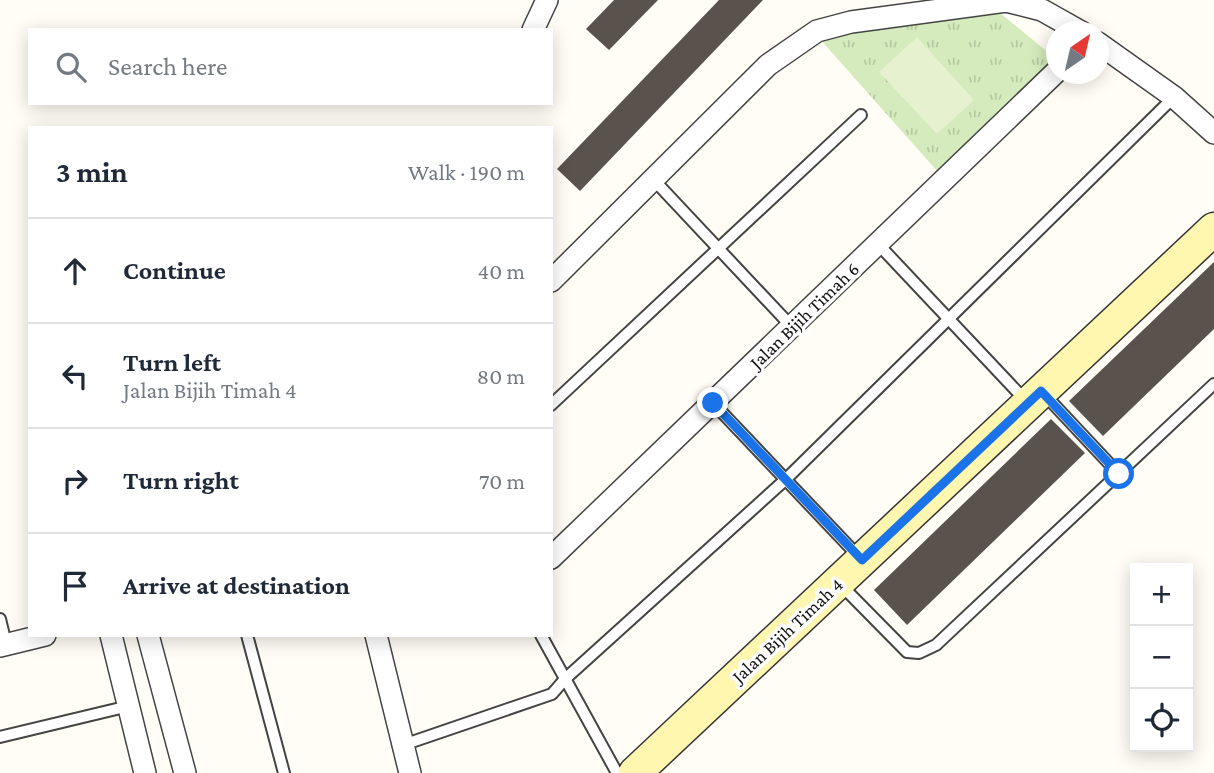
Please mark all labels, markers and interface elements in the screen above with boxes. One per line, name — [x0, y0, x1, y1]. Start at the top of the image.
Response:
north arrow — [1046, 21, 1109, 84]
search box — [28, 28, 553, 105]
icon: search — [52, 48, 90, 86]
text: Search here — [108, 52, 227, 81]
text: 3 min — [56, 155, 128, 188]
text: Walk · 190 m — [408, 159, 525, 185]
icon: ahead — [56, 252, 94, 290]
text: Continue — [123, 256, 226, 285]
text: 40 m — [477, 258, 525, 284]
street label: Jalan Bijih Timah 6 — [744, 258, 864, 375]
text: Turn left — [123, 348, 221, 377]
icon: left — [56, 357, 94, 395]
text: 80 m — [477, 363, 525, 389]
text: Jalan Bijih Timah 4 — [123, 377, 297, 403]
route end — [697, 387, 728, 418]
route start — [1103, 458, 1134, 489]
icon: right — [56, 462, 94, 500]
text: Turn right — [123, 466, 239, 495]
text: 70 m — [479, 468, 525, 494]
map controls — [1130, 563, 1193, 752]
button: + — [1130, 563, 1193, 626]
icon: arrive — [56, 567, 94, 605]
text: Arrive at destination — [123, 571, 350, 600]
street label: Jalan Bijih Timah 4 — [726, 574, 848, 689]
button: − — [1130, 626, 1193, 689]
button: locate — [1130, 689, 1193, 752]

